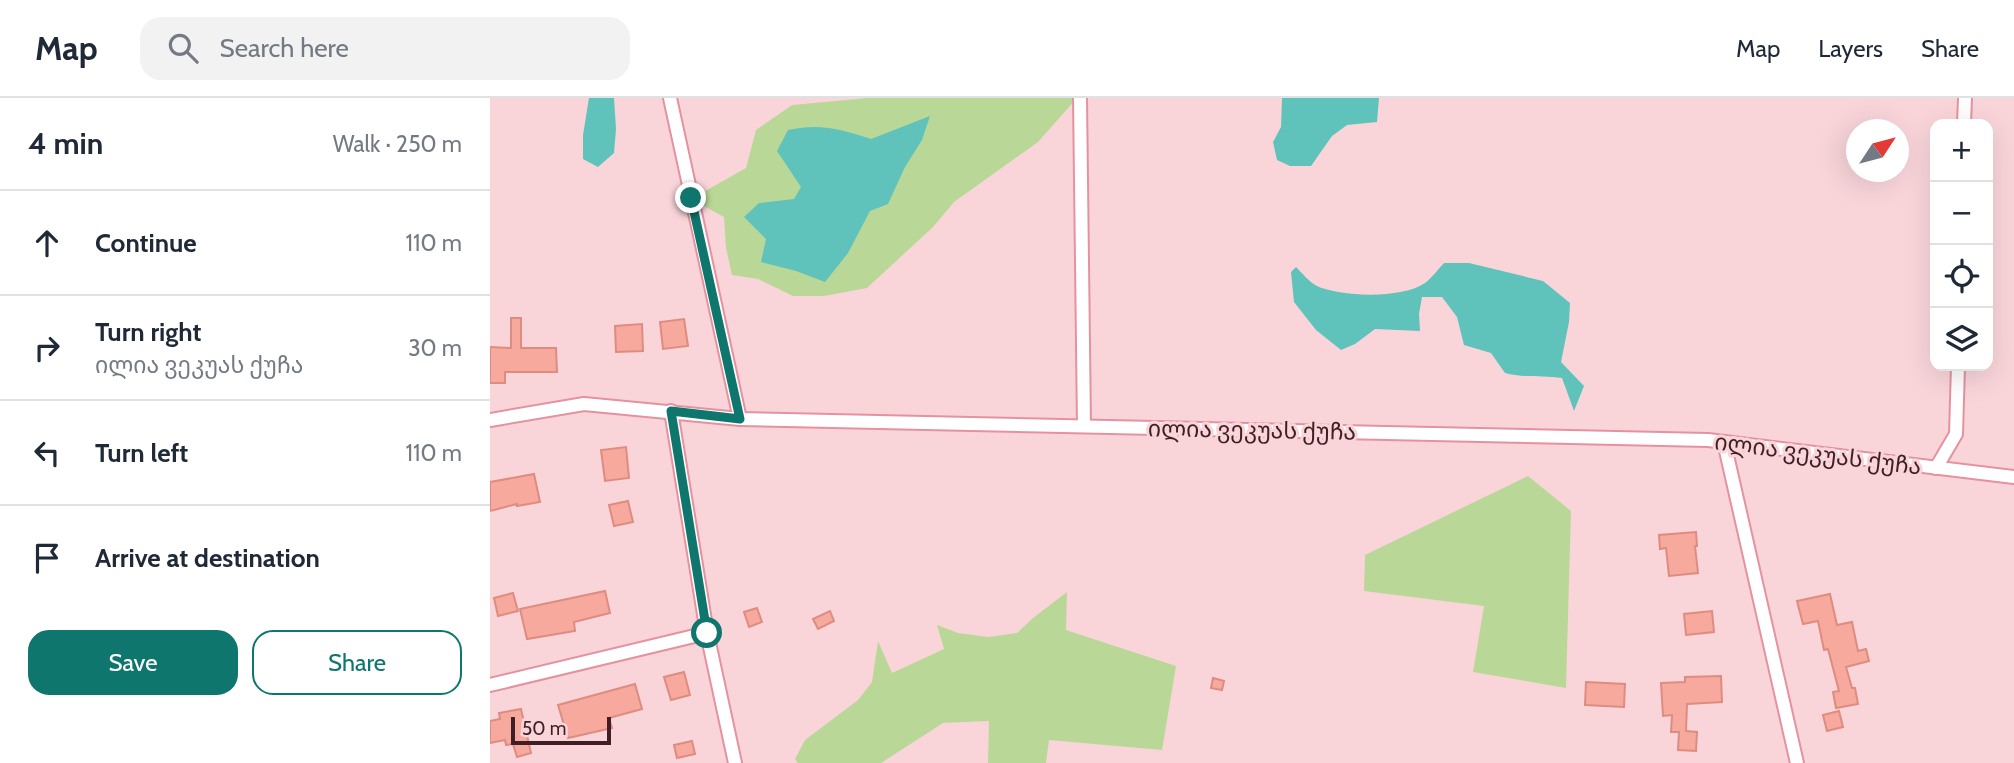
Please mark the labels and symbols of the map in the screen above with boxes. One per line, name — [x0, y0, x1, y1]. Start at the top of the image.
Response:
north arrow — [1846, 119, 1909, 182]
route end — [675, 182, 706, 213]
street label: ილია ვეკუას ქუჩა — [1148, 414, 1356, 446]
street label: ილია ვეკუას ქუჩა — [1713, 427, 1923, 481]
route start — [691, 617, 722, 648]
scale bar — [511, 714, 611, 746]

